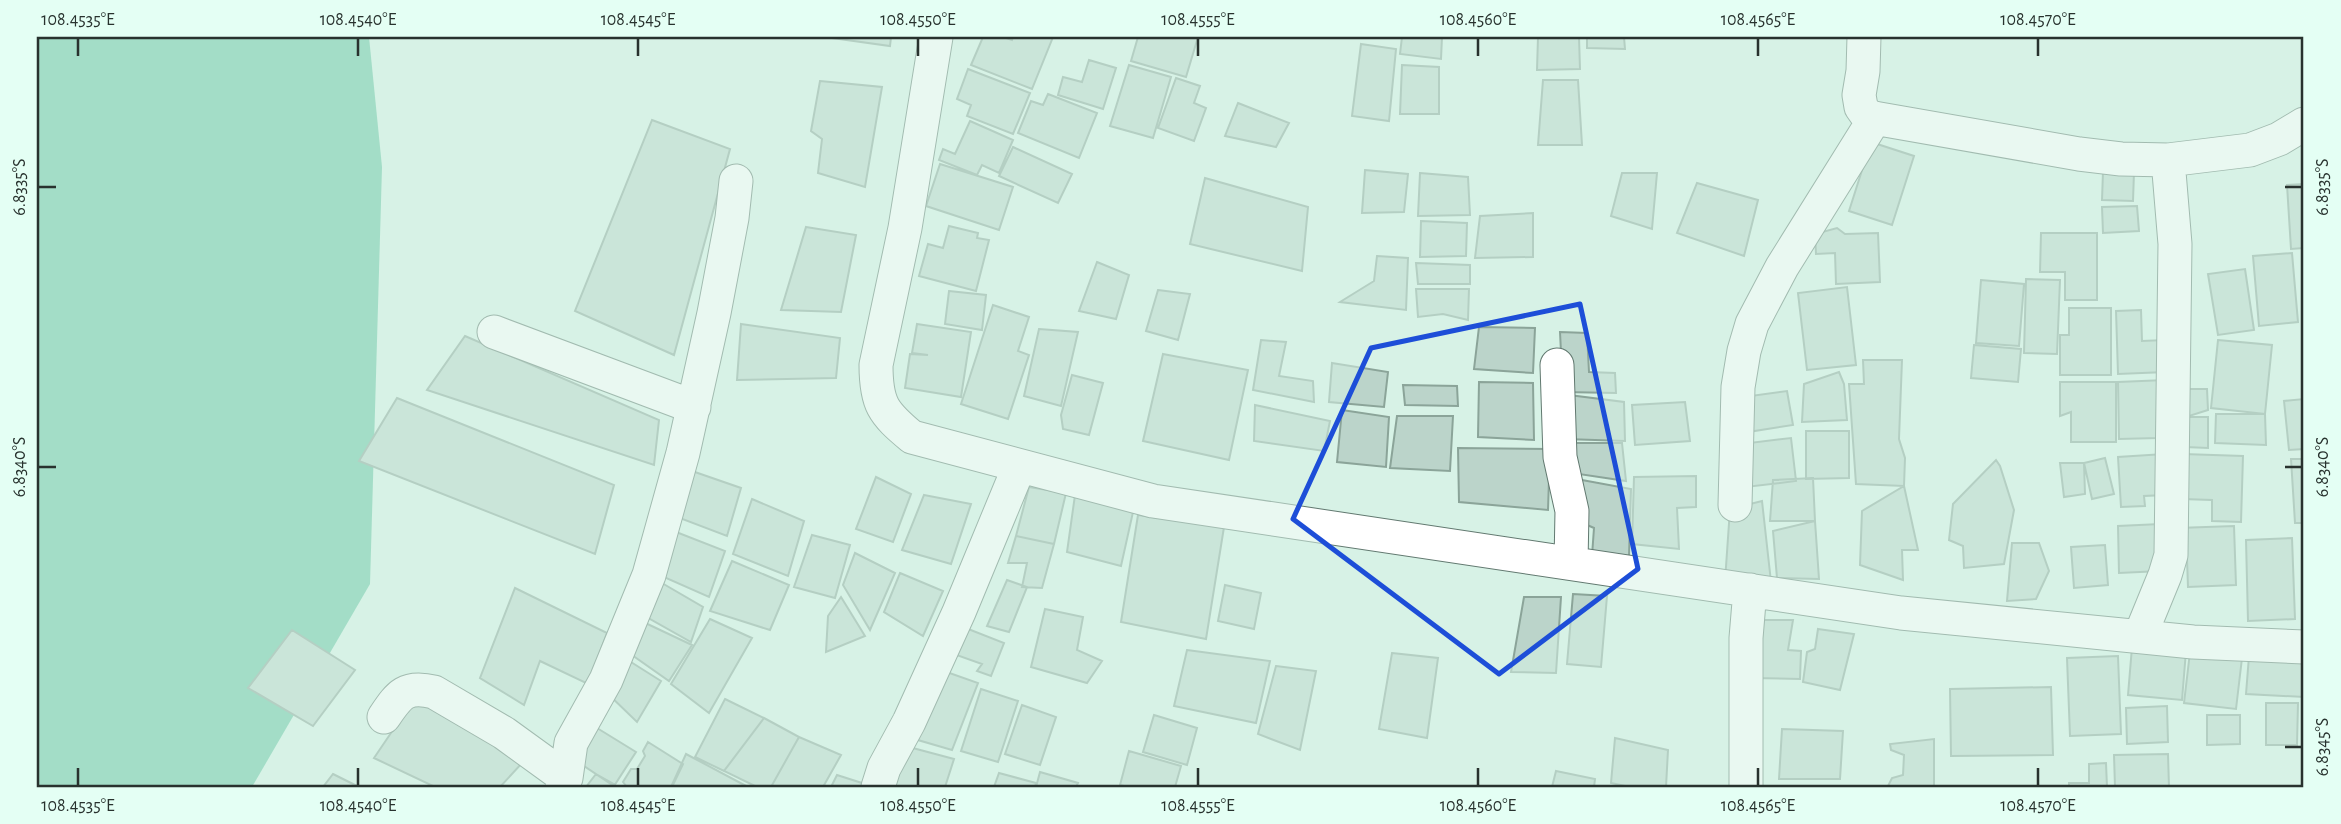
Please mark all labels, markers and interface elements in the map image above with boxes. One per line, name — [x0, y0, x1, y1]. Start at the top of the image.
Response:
text: 108.4535°E — [41, 11, 115, 29]
text: 108.4540°E — [320, 11, 397, 29]
text: 108.4545°E — [601, 11, 676, 29]
text: 108.4550°E — [880, 11, 956, 29]
text: 108.4555°E — [1161, 11, 1235, 29]
text: 108.4560°E — [1440, 11, 1517, 29]
text: 108.4565°E — [1721, 11, 1796, 29]
text: 108.4570°E — [2000, 11, 2076, 29]
text: 6.8335°S — [11, 158, 29, 216]
text: 6.8335°S — [2314, 158, 2332, 216]
text: 6.8340°S — [11, 437, 29, 497]
text: 6.8340°S — [2314, 437, 2332, 497]
text: 6.8345°S — [2314, 718, 2332, 776]
text: 108.4535°E — [41, 797, 115, 815]
text: 108.4540°E — [320, 797, 397, 815]
text: 108.4545°E — [601, 797, 676, 815]
text: 108.4550°E — [880, 797, 956, 815]
text: 108.4555°E — [1161, 797, 1235, 815]
text: 108.4560°E — [1440, 797, 1517, 815]
text: 108.4565°E — [1721, 797, 1796, 815]
text: 108.4570°E — [2000, 797, 2076, 815]

